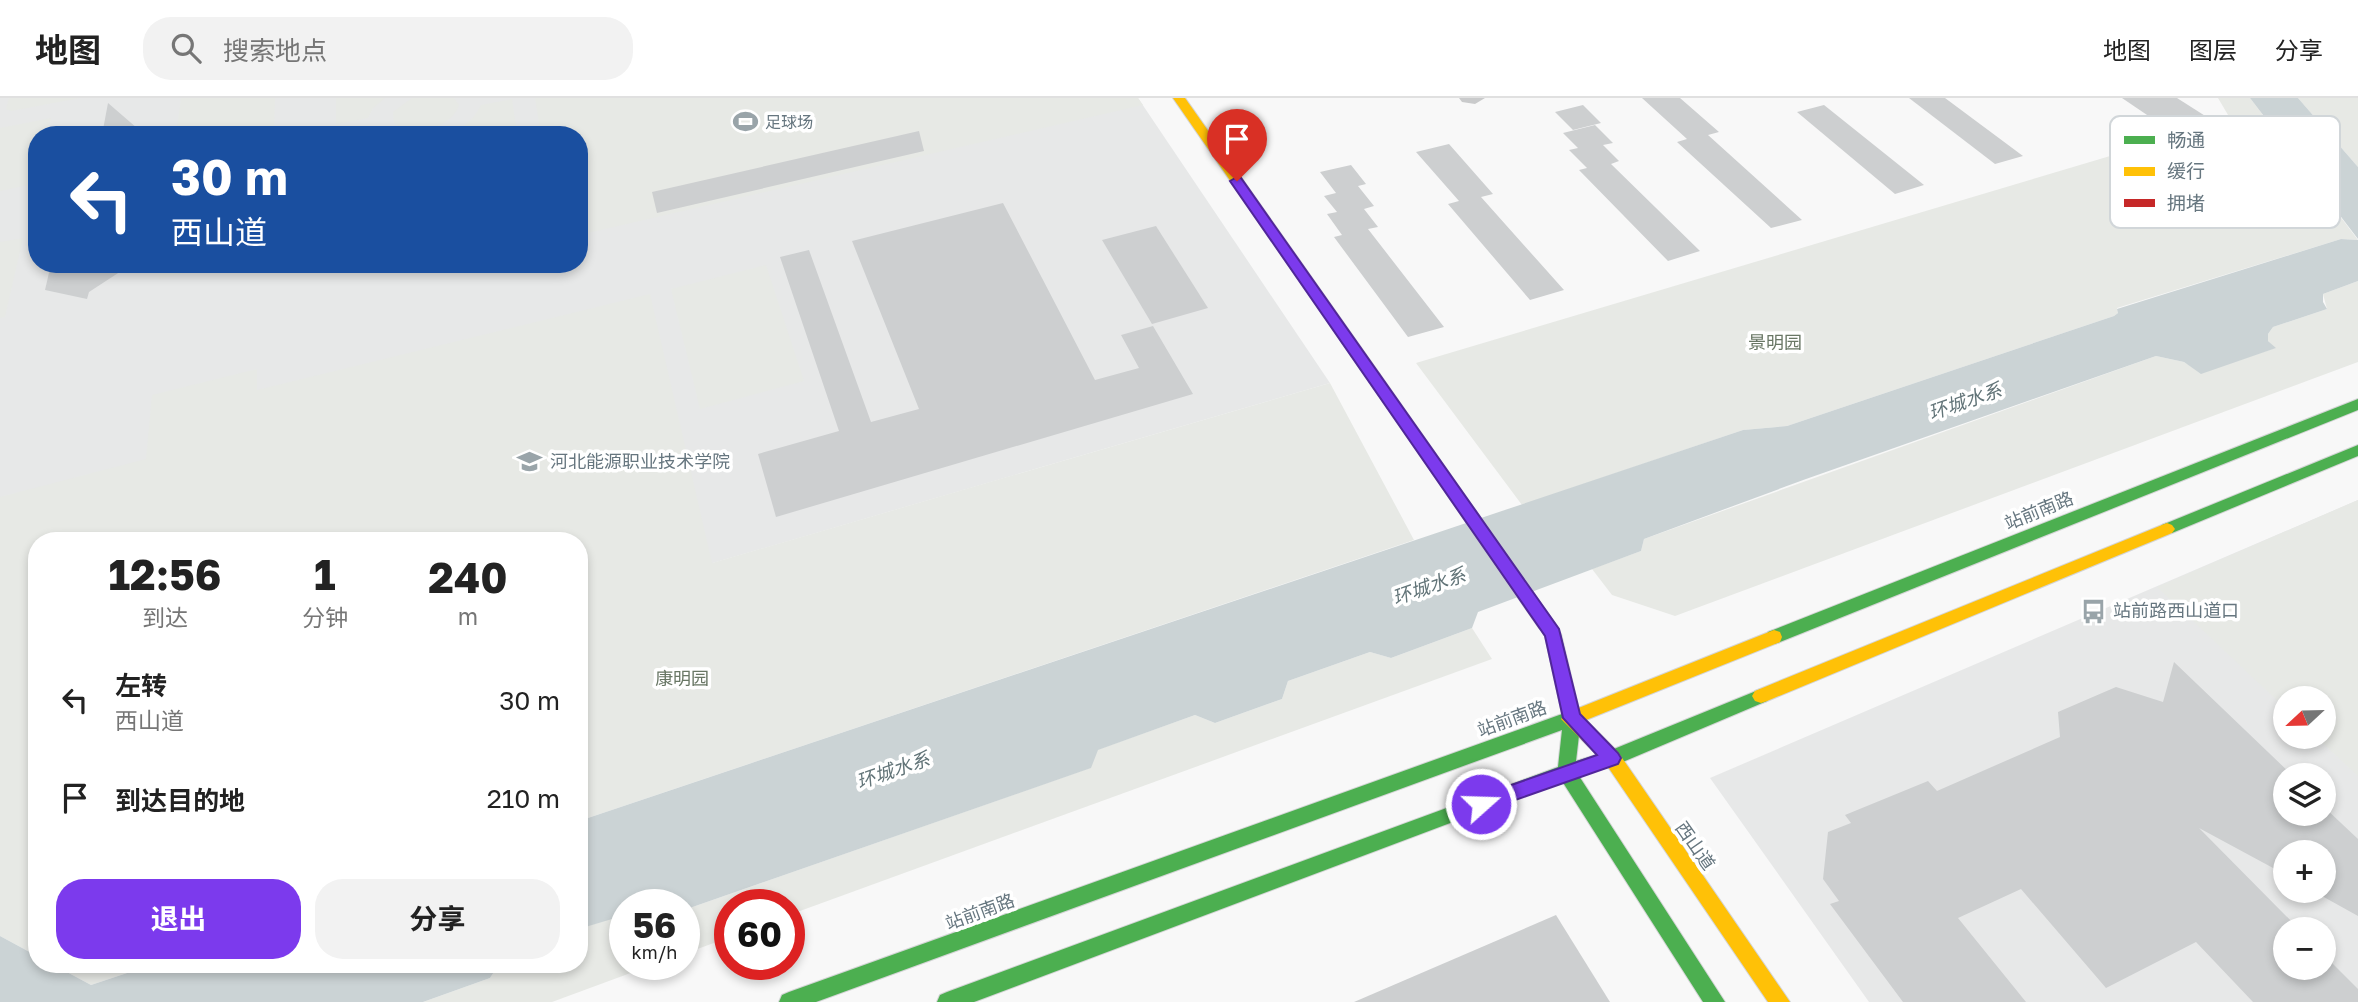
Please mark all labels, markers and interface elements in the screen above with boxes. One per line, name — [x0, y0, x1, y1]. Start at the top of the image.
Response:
search box — [143, 17, 633, 80]
icon: search — [167, 29, 205, 67]
text: 地图 — [35, 30, 101, 69]
text: 搜索地点 — [223, 35, 327, 66]
text: 地图 — [2103, 35, 2151, 64]
text: 图层 — [2189, 35, 2237, 64]
text: 分享 — [2275, 35, 2323, 64]
sports icon: 足球场 — [731, 108, 759, 136]
pin — [1207, 109, 1267, 181]
place label: 足球场 — [765, 112, 813, 132]
legend — [2110, 116, 2340, 228]
icon: arrive — [1218, 120, 1256, 158]
text: 畅通 — [2167, 128, 2205, 151]
text: 30 m — [171, 147, 288, 206]
icon: left — [56, 154, 147, 245]
text: 缓行 — [2167, 159, 2205, 182]
text: 拥堵 — [2167, 191, 2205, 214]
text: 西山道 — [171, 213, 267, 251]
park label: 景明园 — [1748, 331, 1802, 353]
water label: 环城水系 — [1925, 377, 2005, 424]
school or university icon: 河北能源职业技术学院 — [516, 448, 544, 476]
place label: 河北能源职业技术学院 — [550, 450, 730, 472]
street label: 站前南路 — [2001, 486, 2076, 534]
text: 12:56 — [108, 549, 221, 599]
text: 1 — [314, 549, 336, 599]
text: 240 — [428, 552, 508, 602]
water label: 环城水系 — [1389, 562, 1469, 609]
bus stop icon: 站前路西山道口 — [2079, 597, 2107, 625]
place label: 站前路西山道口 — [2113, 599, 2239, 621]
text: m — [458, 602, 478, 630]
text: 到达 — [142, 603, 188, 631]
text: 分钟 — [302, 603, 348, 631]
park label: 康明园 — [655, 667, 709, 689]
text: 左转 — [115, 670, 167, 701]
icon: left — [56, 681, 94, 719]
text: 30 m — [499, 685, 560, 716]
north arrow — [2273, 686, 2336, 749]
map controls — [2273, 686, 2336, 980]
street label: 站前南路 — [1474, 695, 1549, 741]
text: 西山道 — [115, 706, 184, 734]
water label: 环城水系 — [853, 746, 933, 793]
button: layers — [2273, 763, 2336, 826]
position arrow — [1444, 767, 1518, 841]
icon: arrive — [56, 779, 94, 817]
text: 210 m — [487, 783, 560, 814]
text: 到达目的地 — [115, 785, 245, 816]
street label: 西山道 — [1671, 817, 1720, 874]
button: + — [2273, 840, 2336, 903]
button: 退出 — [56, 879, 301, 959]
button: 分享 — [315, 879, 560, 959]
street label: 站前南路 — [942, 888, 1017, 934]
speed limit sign: 60 — [714, 889, 805, 980]
text: 56 — [633, 904, 676, 946]
button: − — [2273, 917, 2336, 980]
text: km/h — [632, 941, 677, 963]

